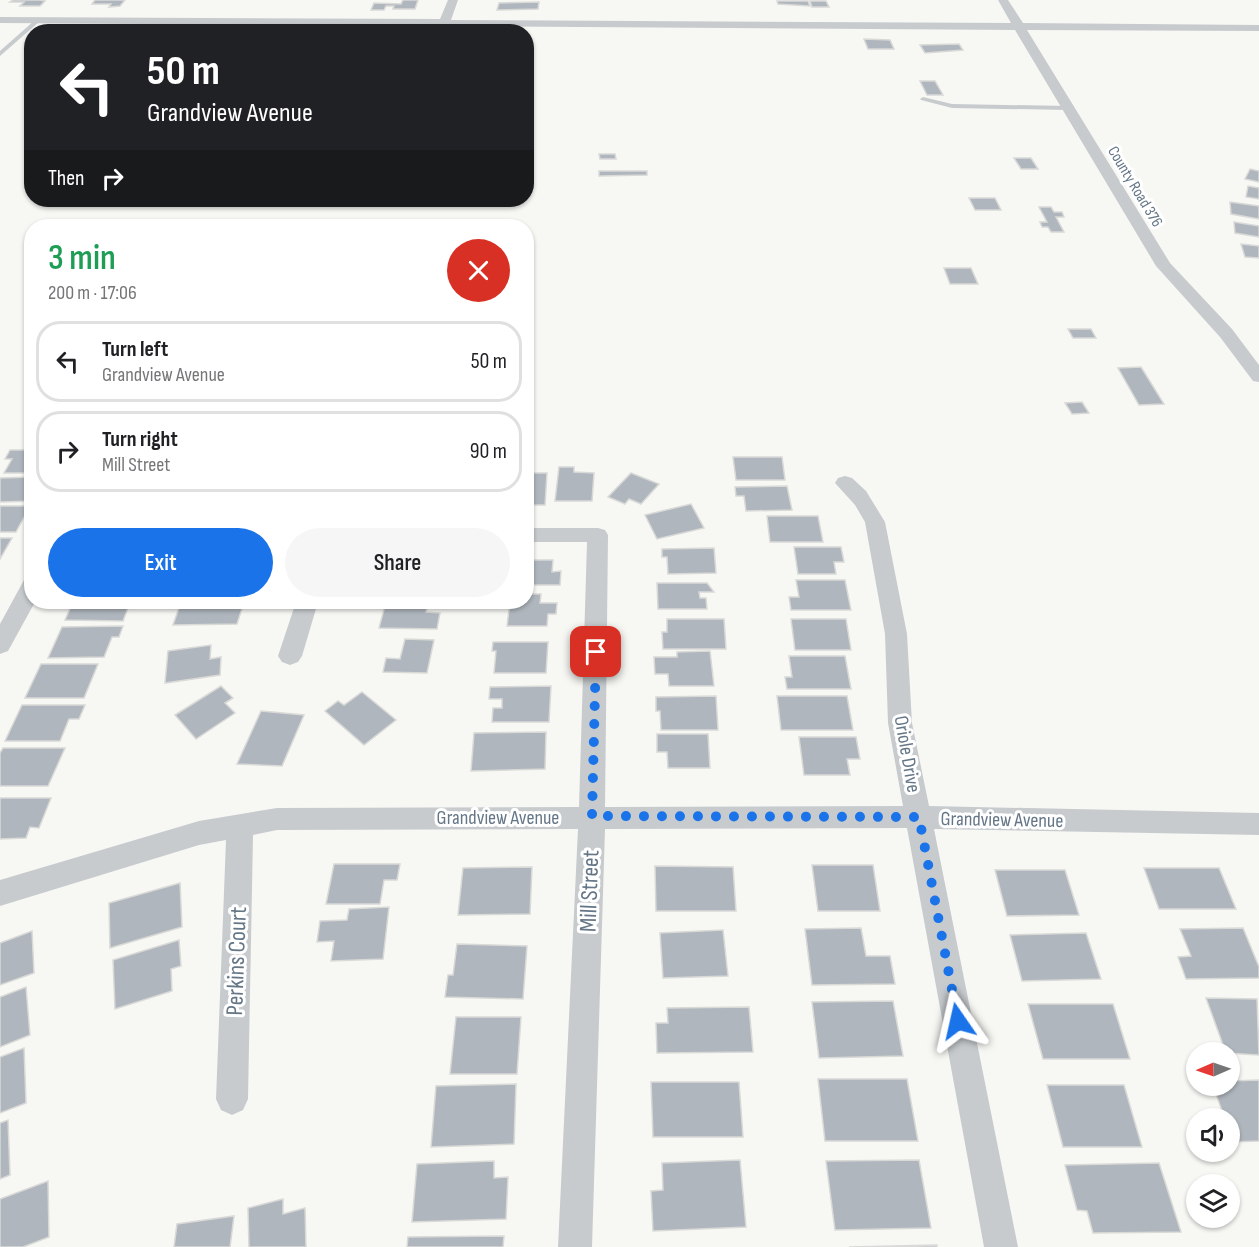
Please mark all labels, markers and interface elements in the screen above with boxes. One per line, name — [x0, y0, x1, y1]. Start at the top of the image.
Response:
text: 50 m — [147, 46, 220, 97]
icon: left — [48, 48, 126, 126]
text: Grandview Avenue — [147, 97, 313, 129]
street label: County Road 376 — [1103, 143, 1166, 231]
icon: right — [96, 162, 129, 195]
text: Then — [48, 165, 84, 192]
text: 3 min — [48, 237, 116, 280]
button: close — [447, 239, 510, 302]
text: 200 m · 17:06 — [48, 281, 137, 305]
text: Turn left — [102, 336, 168, 363]
icon: left — [51, 345, 84, 378]
text: 50 m — [471, 348, 507, 375]
text: Grandview Avenue — [102, 363, 225, 387]
text: Turn right — [102, 426, 178, 453]
icon: right — [51, 435, 84, 468]
text: 90 m — [470, 438, 507, 465]
text: Mill Street — [102, 453, 170, 477]
button: Exit — [48, 528, 273, 597]
button: Share — [285, 528, 510, 597]
pin — [570, 626, 621, 677]
icon: arrive — [579, 635, 612, 668]
street label: Oriole Drive — [888, 714, 926, 794]
street label: Grandview Avenue — [437, 806, 559, 830]
street label: Grandview Avenue — [940, 807, 1064, 833]
street label: Mill Street — [574, 849, 605, 933]
street label: Perkins Court — [220, 906, 253, 1016]
position arrow — [926, 989, 990, 1053]
north arrow — [1186, 1042, 1240, 1096]
map controls — [1186, 1042, 1240, 1228]
button: sound — [1186, 1108, 1240, 1162]
button: layers — [1186, 1174, 1240, 1228]

